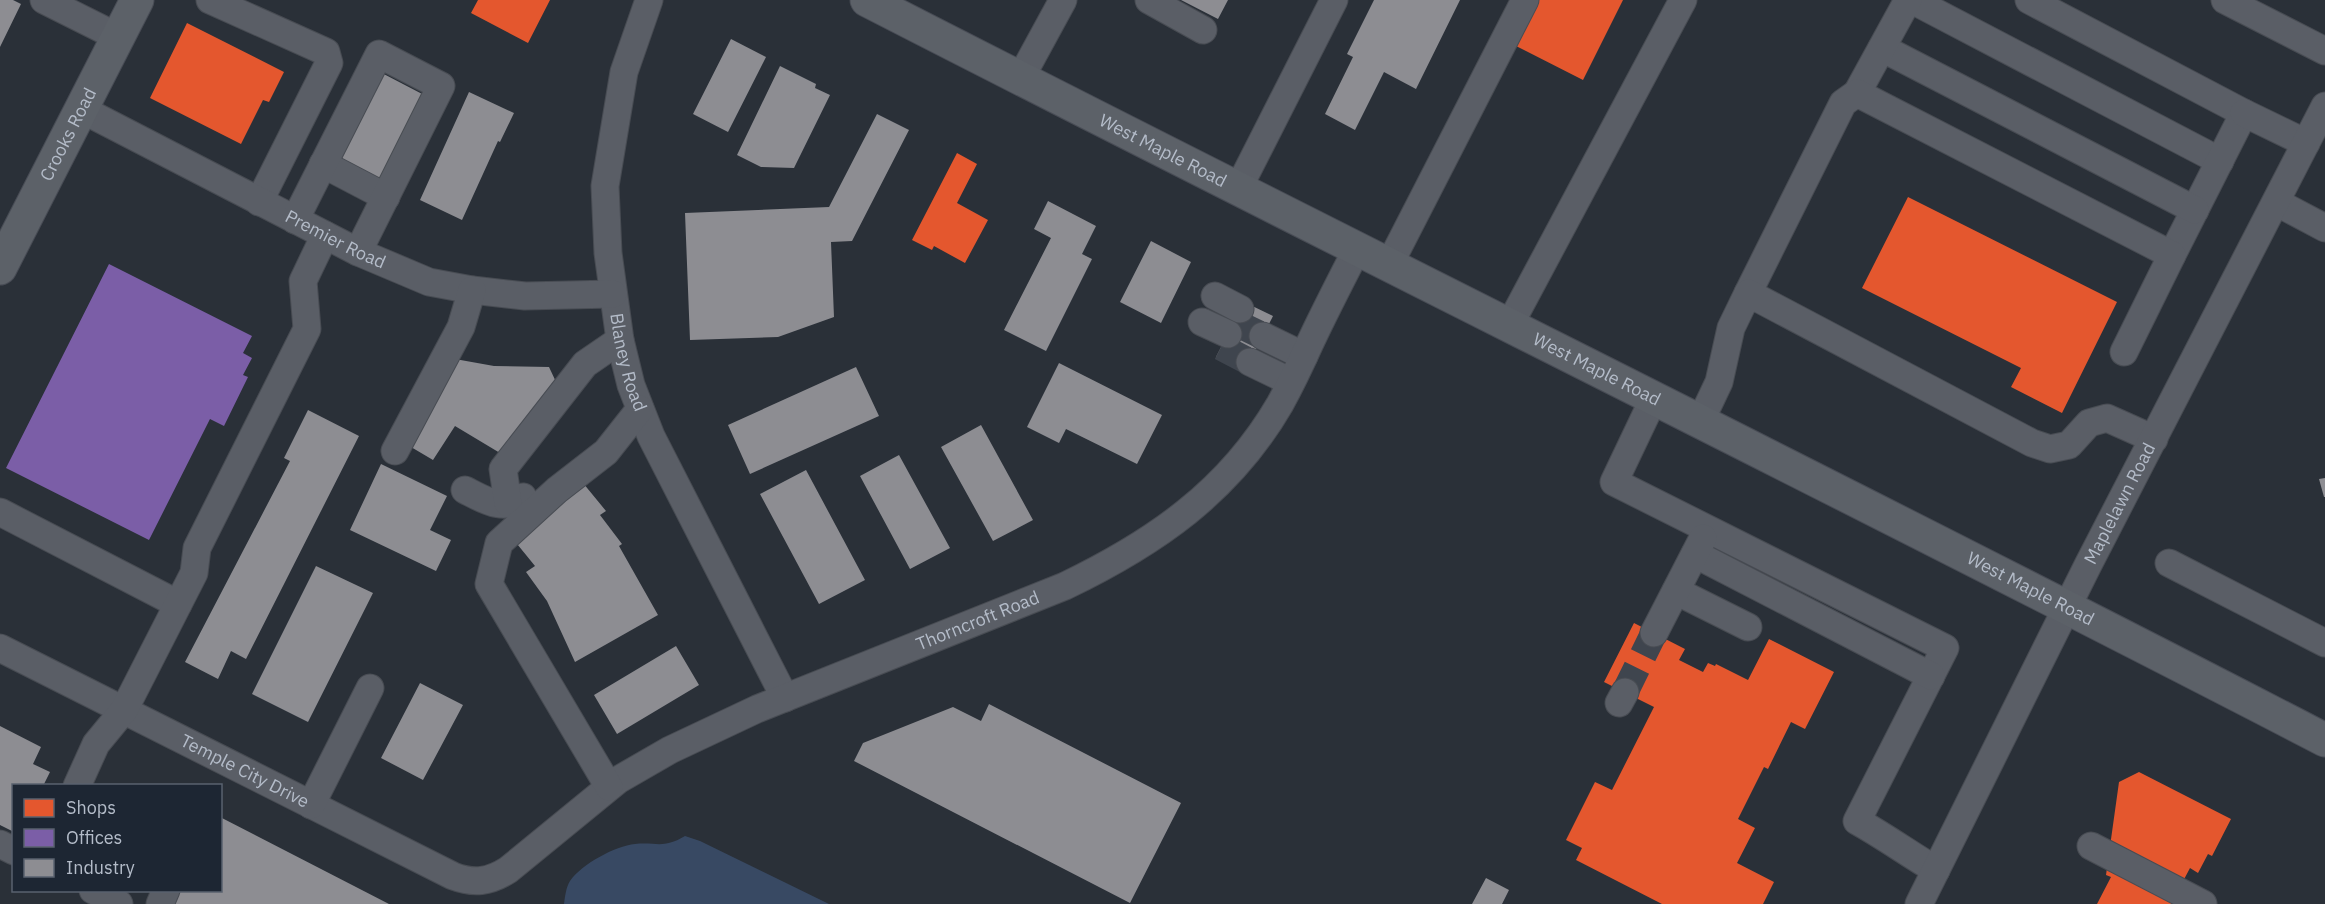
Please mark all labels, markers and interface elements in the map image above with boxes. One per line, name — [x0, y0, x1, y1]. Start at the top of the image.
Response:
street label: Crooks Road — [34, 84, 101, 185]
street label: West Maple Road — [1095, 108, 1231, 192]
street label: Premier Road — [281, 204, 389, 273]
street label: Blaney Road — [605, 311, 652, 415]
street label: West Maple Road — [1529, 327, 1665, 411]
street label: Maplelawn Road — [2078, 439, 2160, 568]
street label: West Maple Road — [1963, 546, 2098, 630]
street label: Thorncroft Road — [912, 585, 1043, 655]
street label: Temple City Drive — [177, 729, 313, 813]
legend — [12, 784, 222, 892]
text: Shops — [66, 796, 116, 819]
text: Offices — [66, 826, 122, 849]
text: Industry — [66, 856, 135, 879]

